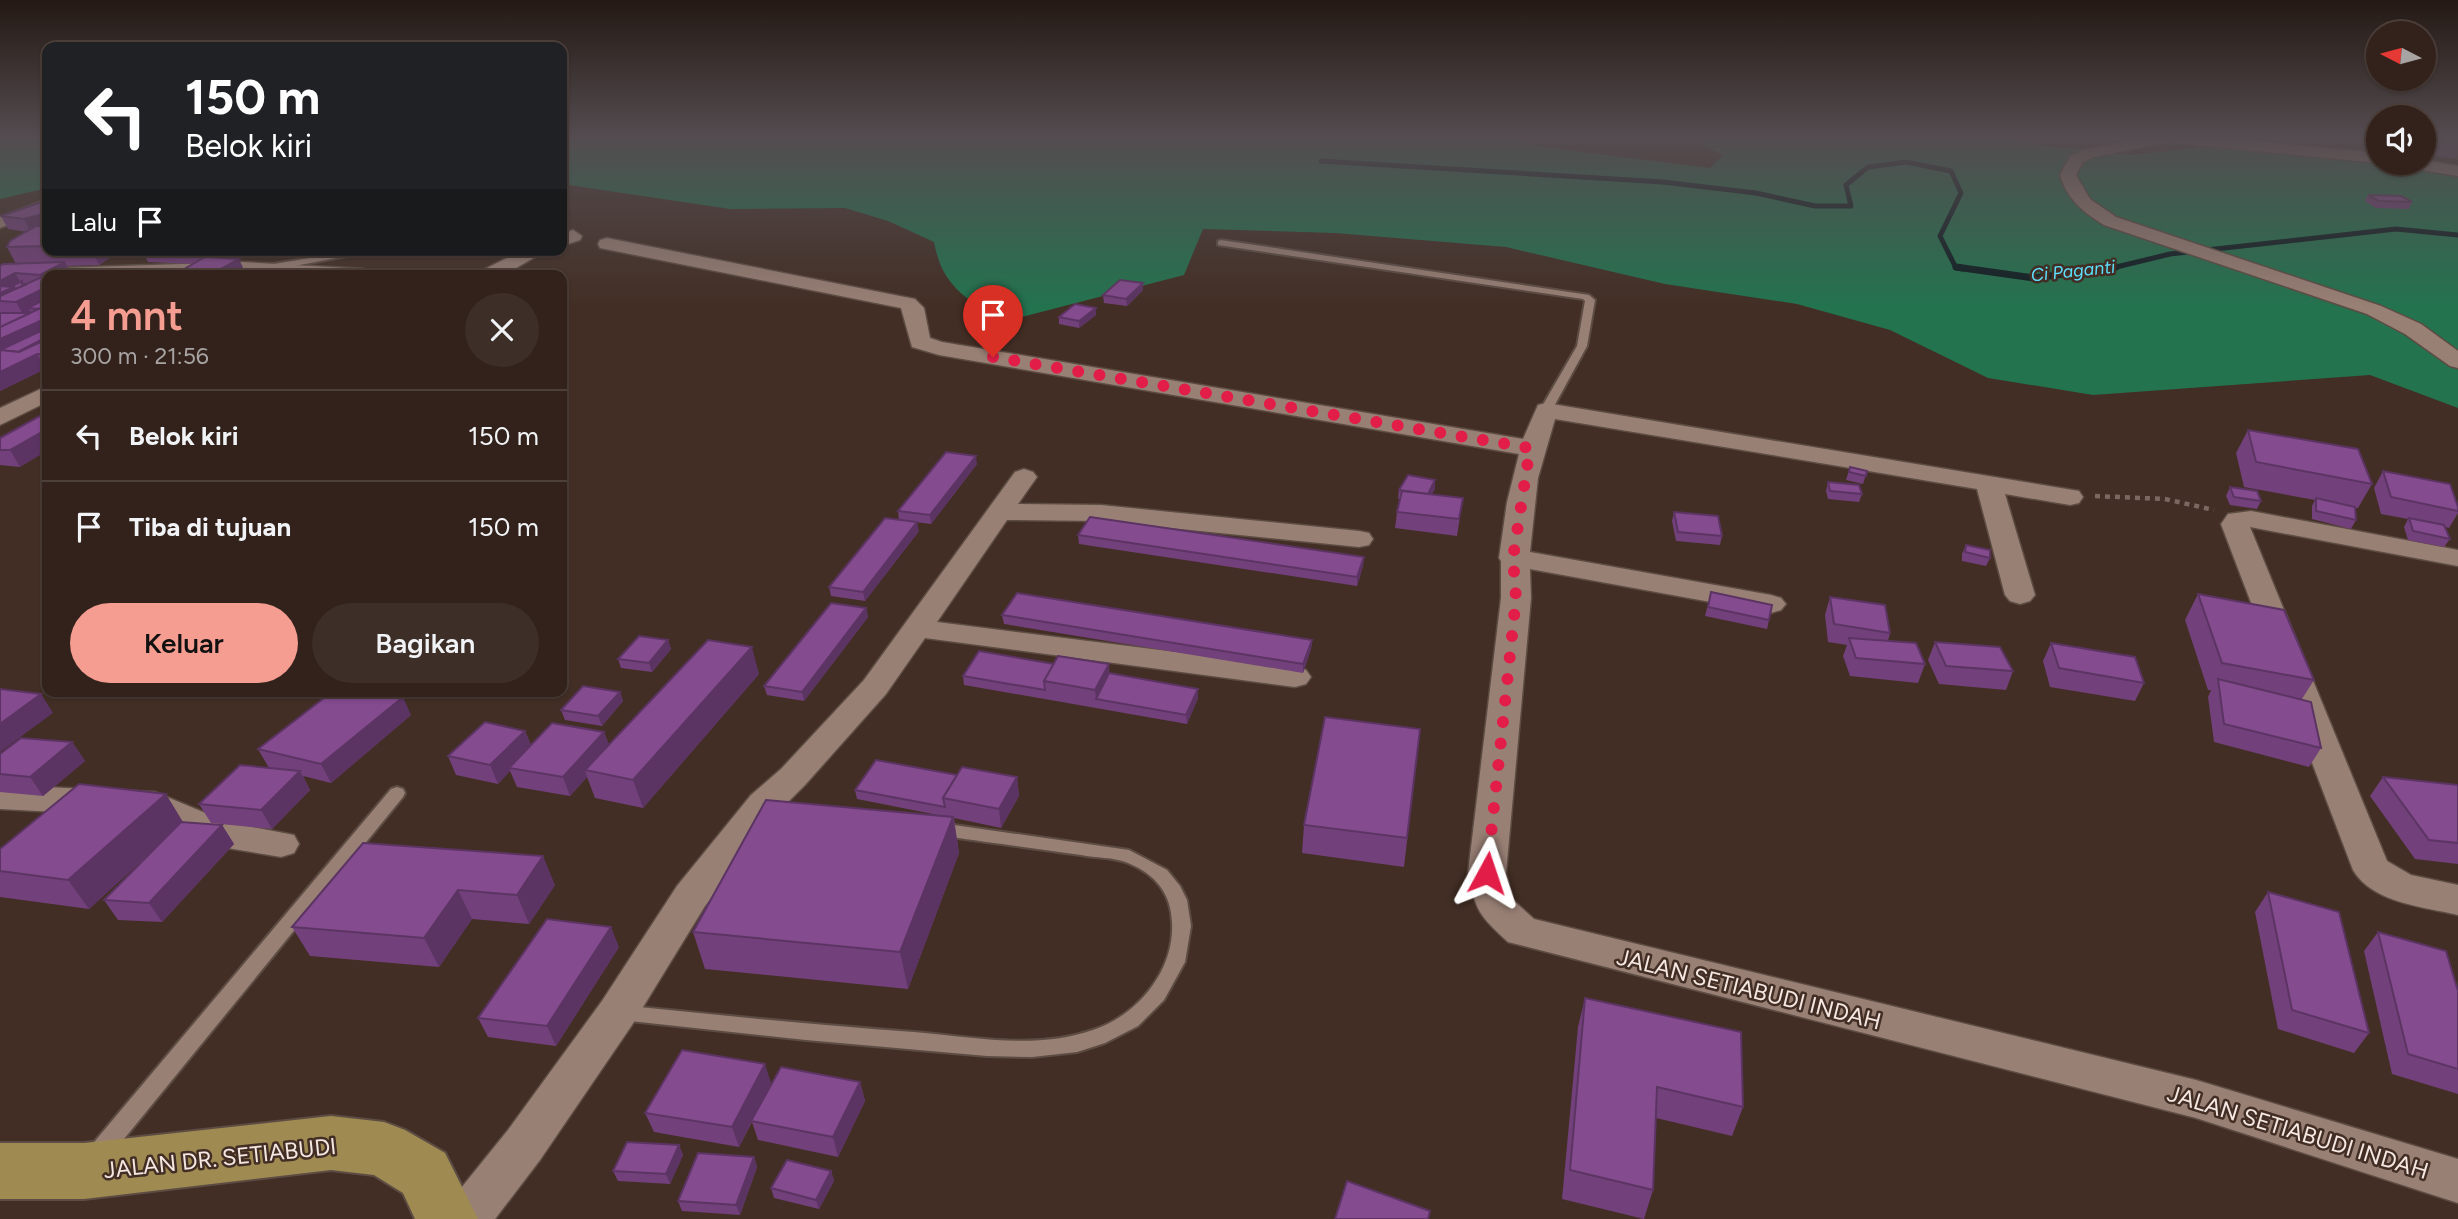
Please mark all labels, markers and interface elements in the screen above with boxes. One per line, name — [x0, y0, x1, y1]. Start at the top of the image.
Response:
north arrow — [2366, 21, 2436, 91]
map controls — [2366, 21, 2436, 175]
text: 150 m — [185, 67, 320, 126]
icon: left — [70, 70, 161, 161]
button: sound — [2366, 105, 2436, 175]
text: Belok kiri — [185, 127, 312, 165]
icon: arrive — [131, 203, 169, 241]
text: Lalu — [70, 206, 117, 238]
water label: Ci Paganti — [2030, 256, 2117, 286]
pin — [963, 285, 1023, 357]
text: 4 mnt — [70, 290, 183, 341]
button: close — [465, 293, 539, 367]
icon: arrive — [974, 296, 1012, 334]
text: 300 m · 21:56 — [70, 342, 209, 370]
icon: left — [70, 417, 108, 455]
text: Belok kiri — [129, 420, 238, 452]
text: 150 m — [468, 420, 539, 452]
icon: arrive — [70, 508, 108, 546]
text: Tiba di tujuan — [129, 511, 291, 543]
text: 150 m — [468, 511, 539, 543]
button: Keluar — [70, 603, 298, 683]
button: Bagikan — [312, 603, 539, 683]
position arrow — [1450, 836, 1524, 910]
street label: JALAN SETIABUDI INDAH — [1614, 943, 1884, 1035]
street label: JALAN SETIABUDI INDAH — [2164, 1079, 2432, 1185]
street label: JALAN DR. SETIABUDI — [102, 1132, 338, 1184]

